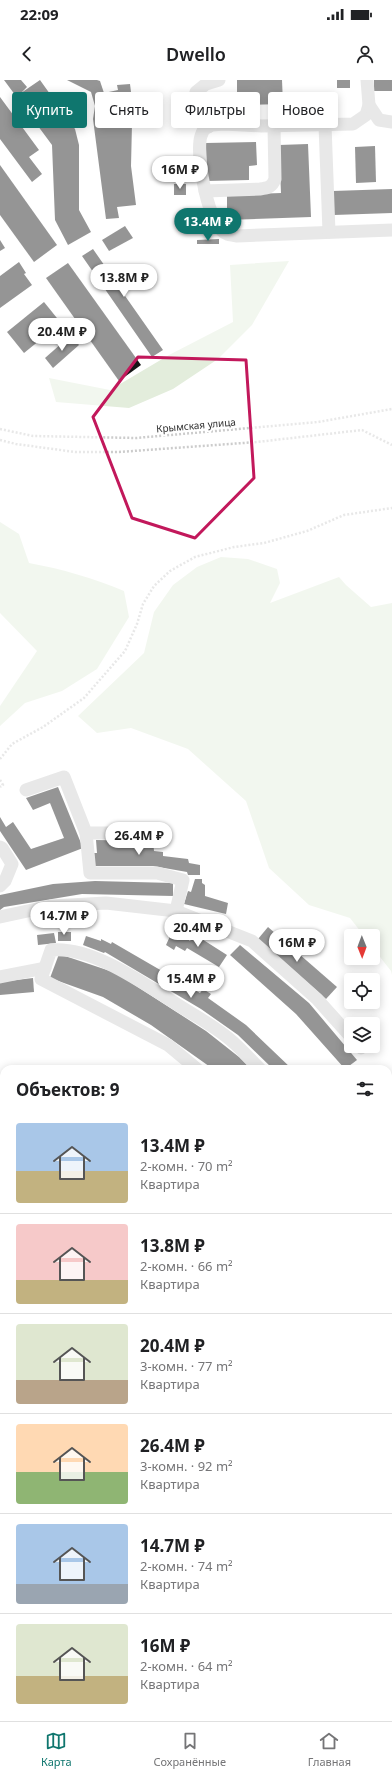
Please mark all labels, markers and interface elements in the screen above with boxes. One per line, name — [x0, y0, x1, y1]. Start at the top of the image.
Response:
text: 22:09 — [20, 4, 59, 24]
text: Dwello — [166, 42, 226, 66]
icon: back — [16, 43, 38, 65]
icon: person — [354, 43, 376, 65]
chip: Купить — [12, 92, 87, 128]
chip: Снять — [95, 92, 163, 128]
chip: Фильтры — [171, 92, 260, 128]
chip: Новое — [268, 92, 338, 128]
pin: 16M ₽ — [152, 156, 208, 190]
text: 16M ₽ — [161, 160, 199, 178]
pin: 13.4M ₽ — [171, 208, 245, 242]
text: 13.4M ₽ — [183, 212, 233, 230]
pin: 13.8M ₽ — [87, 264, 161, 298]
text: 13.8M ₽ — [99, 268, 149, 286]
pin: 20.4M ₽ — [25, 318, 99, 352]
text: 20.4M ₽ — [37, 322, 87, 340]
street label: Крымская улица — [156, 415, 236, 435]
pin: 26.4M ₽ — [102, 822, 176, 856]
text: 26.4M ₽ — [114, 826, 164, 844]
pin: 14.7M ₽ — [27, 902, 101, 936]
text: 14.7M ₽ — [39, 906, 89, 924]
pin: 20.4M ₽ — [161, 914, 235, 948]
text: 20.4M ₽ — [173, 918, 223, 936]
pin: 16M ₽ — [269, 929, 325, 963]
north arrow — [344, 929, 380, 965]
map controls — [344, 929, 380, 1053]
text: 16M ₽ — [278, 933, 316, 951]
pin: 15.4M ₽ — [154, 965, 228, 999]
text: 15.4M ₽ — [166, 969, 216, 987]
button: locate — [344, 973, 380, 1009]
button: layers — [344, 1017, 380, 1053]
text: Объектов: 9 — [16, 1078, 119, 1101]
icon: filters — [354, 1078, 376, 1100]
text: 13.4M ₽ — [140, 1134, 205, 1157]
icon: home — [48, 1139, 96, 1187]
text: 2-комн. · 70 m² — [140, 1157, 233, 1175]
text: Квартира — [140, 1175, 200, 1193]
text: 13.8M ₽ — [140, 1234, 205, 1257]
icon: home — [48, 1240, 96, 1288]
text: 2-комн. · 66 m² — [140, 1257, 233, 1275]
text: Квартира — [140, 1275, 200, 1293]
text: 20.4M ₽ — [140, 1334, 205, 1357]
icon: home — [48, 1340, 96, 1388]
text: 3-комн. · 77 m² — [140, 1357, 233, 1375]
text: Квартира — [140, 1375, 200, 1393]
text: 26.4M ₽ — [140, 1434, 205, 1457]
icon: home — [48, 1440, 96, 1488]
text: 3-комн. · 92 m² — [140, 1457, 233, 1475]
text: Квартира — [140, 1475, 200, 1493]
text: 14.7M ₽ — [140, 1534, 205, 1557]
icon: home — [48, 1540, 96, 1588]
text: 2-комн. · 74 m² — [140, 1557, 233, 1575]
text: Квартира — [140, 1575, 200, 1593]
text: 16M ₽ — [140, 1634, 190, 1657]
icon: home — [48, 1640, 96, 1688]
text: 2-комн. · 64 m² — [140, 1657, 233, 1675]
text: Квартира — [140, 1675, 200, 1693]
tab: Карта — [41, 1730, 72, 1769]
tab: Сохранённые — [153, 1730, 226, 1769]
tab: Главная — [308, 1730, 351, 1769]

